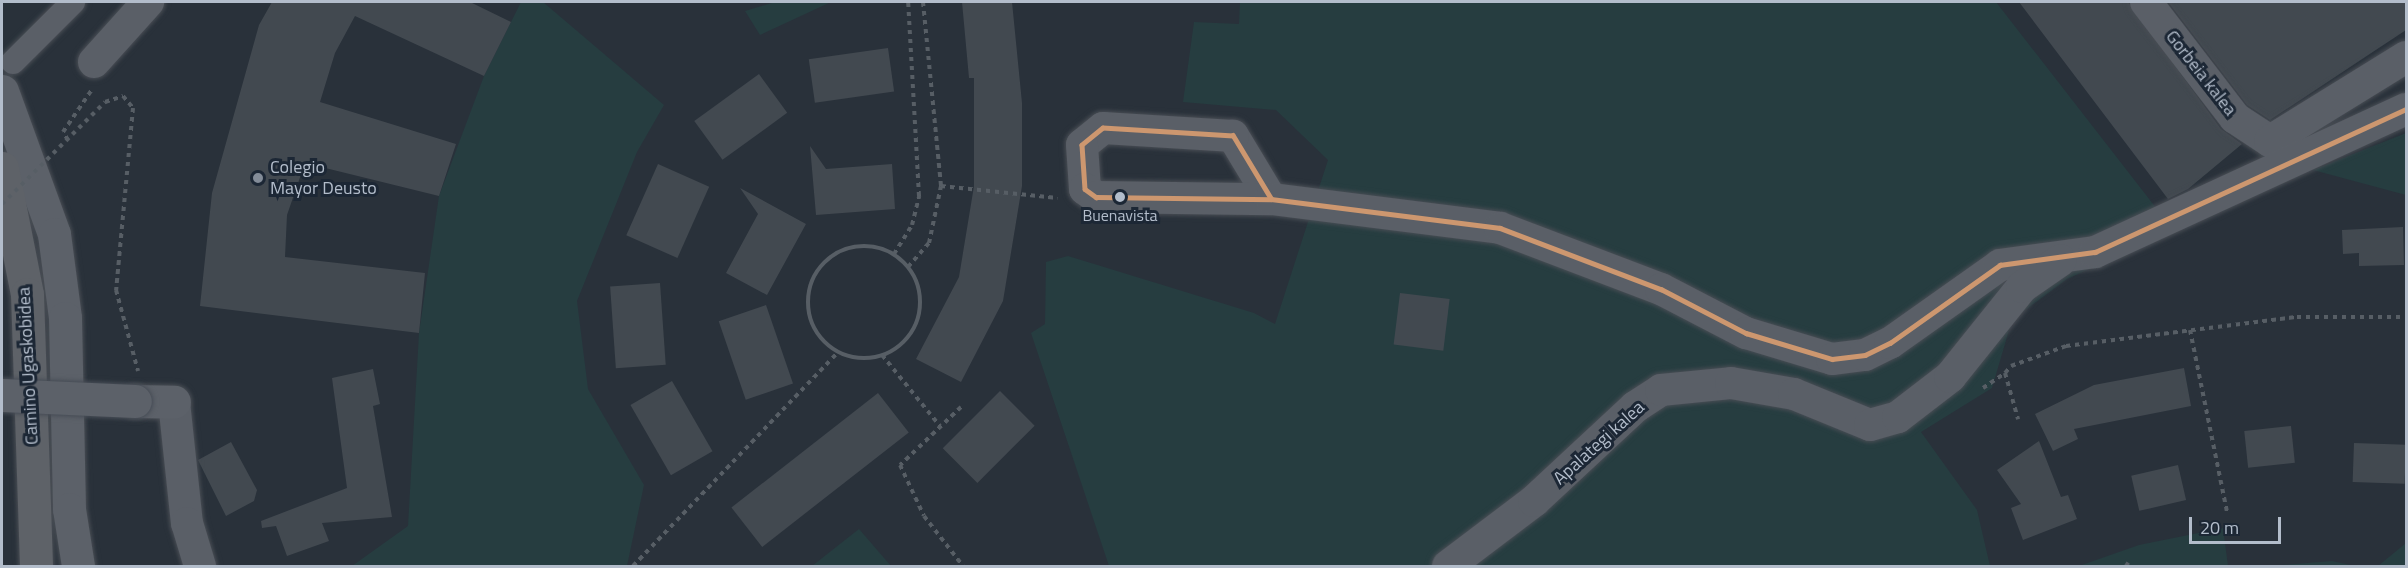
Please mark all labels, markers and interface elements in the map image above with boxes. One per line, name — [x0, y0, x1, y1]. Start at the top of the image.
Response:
street label: Gorbeia kalea — [2161, 26, 2241, 120]
place label: Colegio Mayor Deusto — [270, 157, 377, 200]
marker: Colegio Mayor Deusto — [251, 171, 265, 185]
marker: Buenavista — [1114, 191, 1126, 203]
place label: Buenavista — [1082, 205, 1158, 225]
street label: Camino Ugaskobidea — [13, 287, 43, 445]
street label: Apalategi kalea — [1549, 397, 1649, 489]
scale bar — [2192, 505, 2284, 543]
text: 20 m — [2200, 514, 2239, 541]

